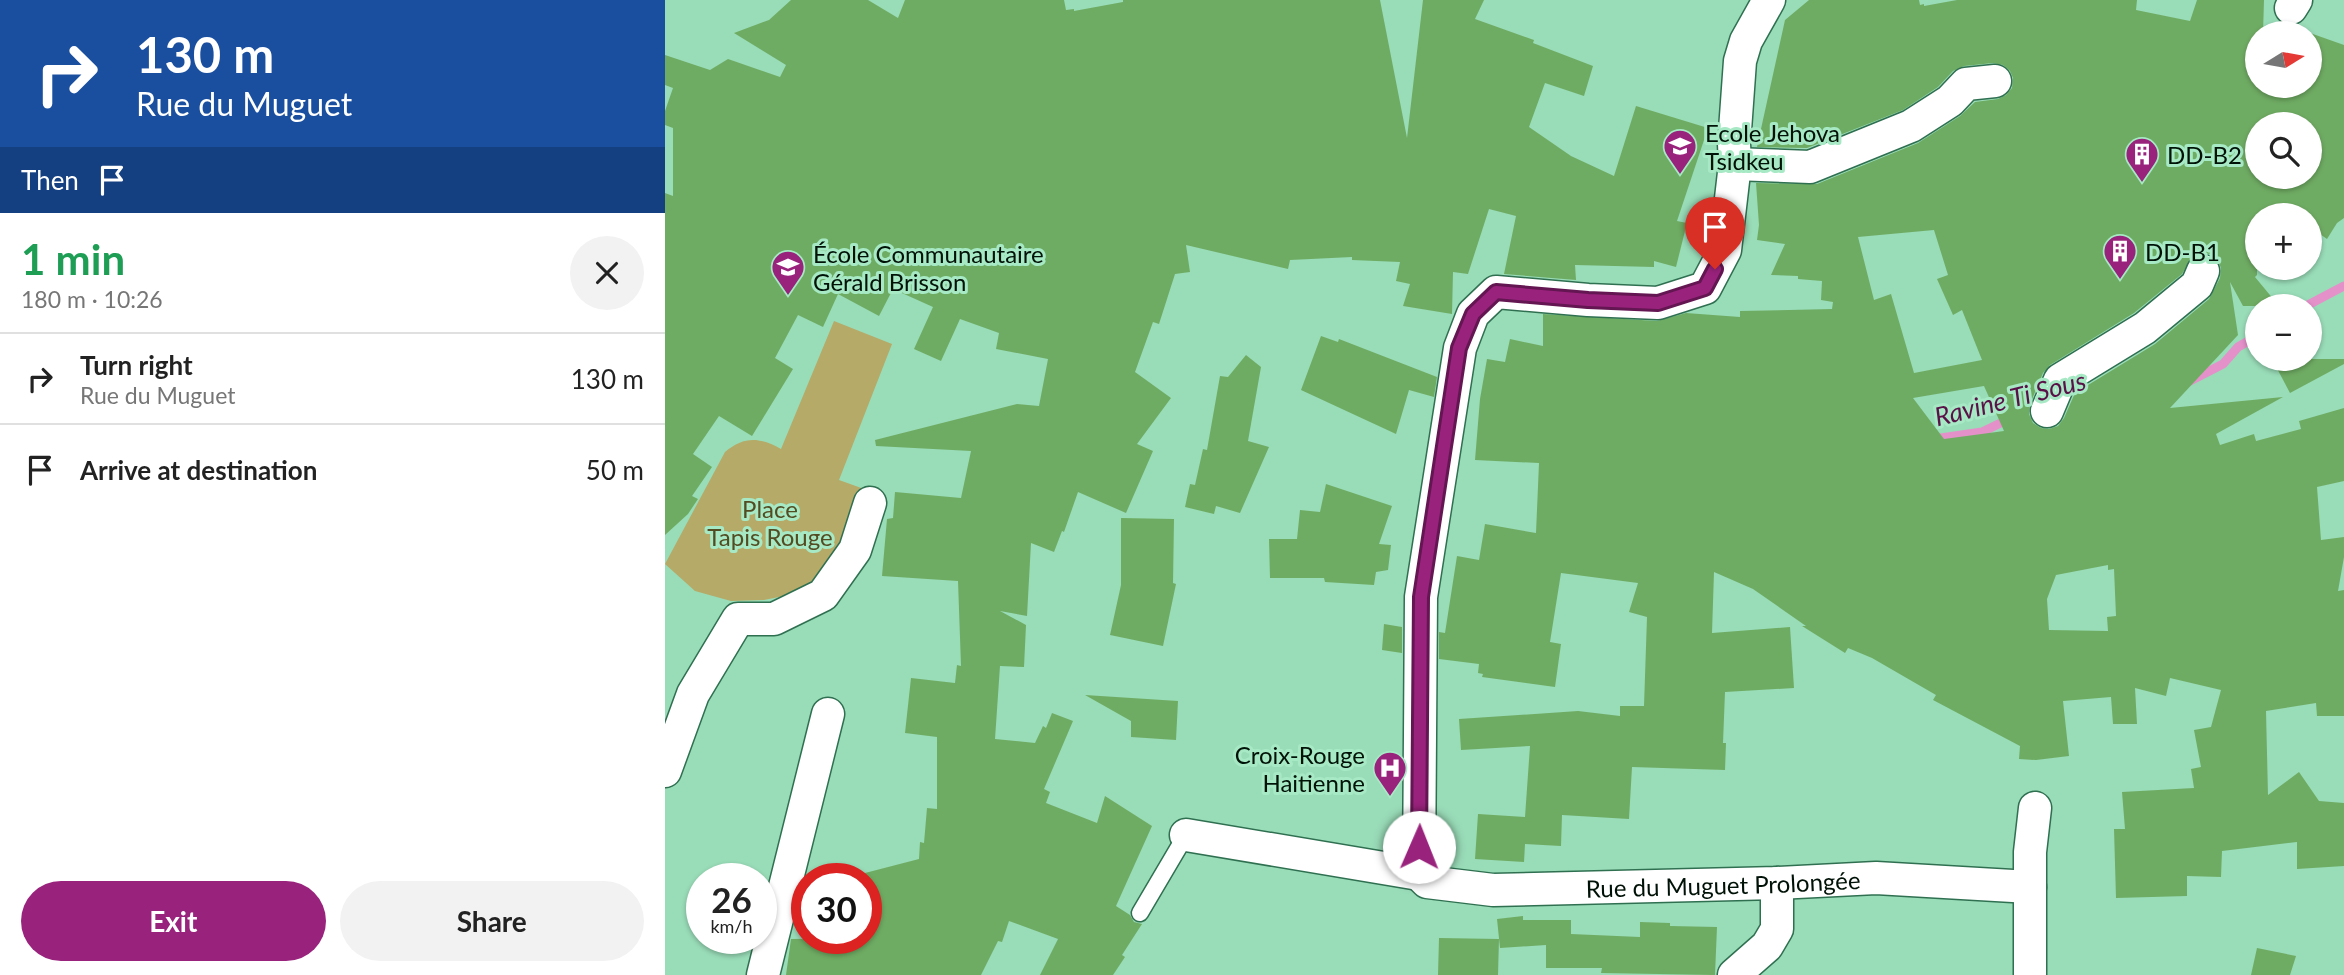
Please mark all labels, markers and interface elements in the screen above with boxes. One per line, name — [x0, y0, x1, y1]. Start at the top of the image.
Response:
north arrow — [2245, 21, 2322, 98]
map controls — [2245, 21, 2322, 371]
text: 130 m — [136, 25, 274, 83]
icon: right — [21, 28, 112, 119]
text: Rue du Muguet — [136, 84, 352, 123]
button: search — [2245, 112, 2322, 189]
place label: Ecole Jehova Tsidkeu — [1705, 118, 1840, 175]
school or university icon: Ecole Jehova Tsidkeu — [1661, 127, 1699, 176]
building icon: DD-B2 — [2123, 135, 2161, 184]
place label: DD-B2 — [2167, 140, 2242, 169]
icon: arrive — [93, 161, 131, 199]
text: Then — [21, 164, 79, 196]
pin — [1685, 197, 1745, 269]
button: + — [2245, 203, 2322, 280]
icon: arrive — [1696, 208, 1734, 246]
building icon: DD-B1 — [2101, 232, 2139, 281]
text: 1 min — [21, 234, 125, 284]
button: close — [570, 236, 644, 310]
place label: DD-B1 — [2145, 237, 2220, 266]
place label: École Communautaire Gérald Brisson — [813, 239, 1044, 296]
school or university icon: École Communautaire Gérald Brisson — [769, 248, 807, 297]
text: 180 m · 10:26 — [21, 285, 163, 313]
button: − — [2245, 294, 2322, 371]
text: Turn right — [80, 349, 193, 381]
icon: right — [21, 360, 59, 398]
text: 130 m — [571, 363, 644, 395]
water label: Ravine Ti Sous — [1931, 364, 2089, 432]
text: Rue du Muguet — [80, 381, 235, 409]
icon: arrive — [21, 451, 59, 489]
text: Arrive at destination — [80, 454, 317, 486]
text: 50 m — [586, 454, 644, 486]
park label: Place Tapis Rouge — [707, 494, 833, 551]
place label: Croix-Rouge Haitienne — [1235, 740, 1365, 797]
hospital icon: Croix-Rouge Haitienne — [1371, 749, 1409, 798]
position arrow — [1382, 810, 1456, 884]
speed limit sign: 30 — [791, 863, 882, 954]
street label: Rue du Muguet Prolongée — [1585, 864, 1861, 902]
text: 26 — [711, 878, 752, 920]
button: Exit — [21, 881, 326, 961]
button: Share — [340, 881, 644, 961]
text: km/h — [710, 915, 753, 937]

